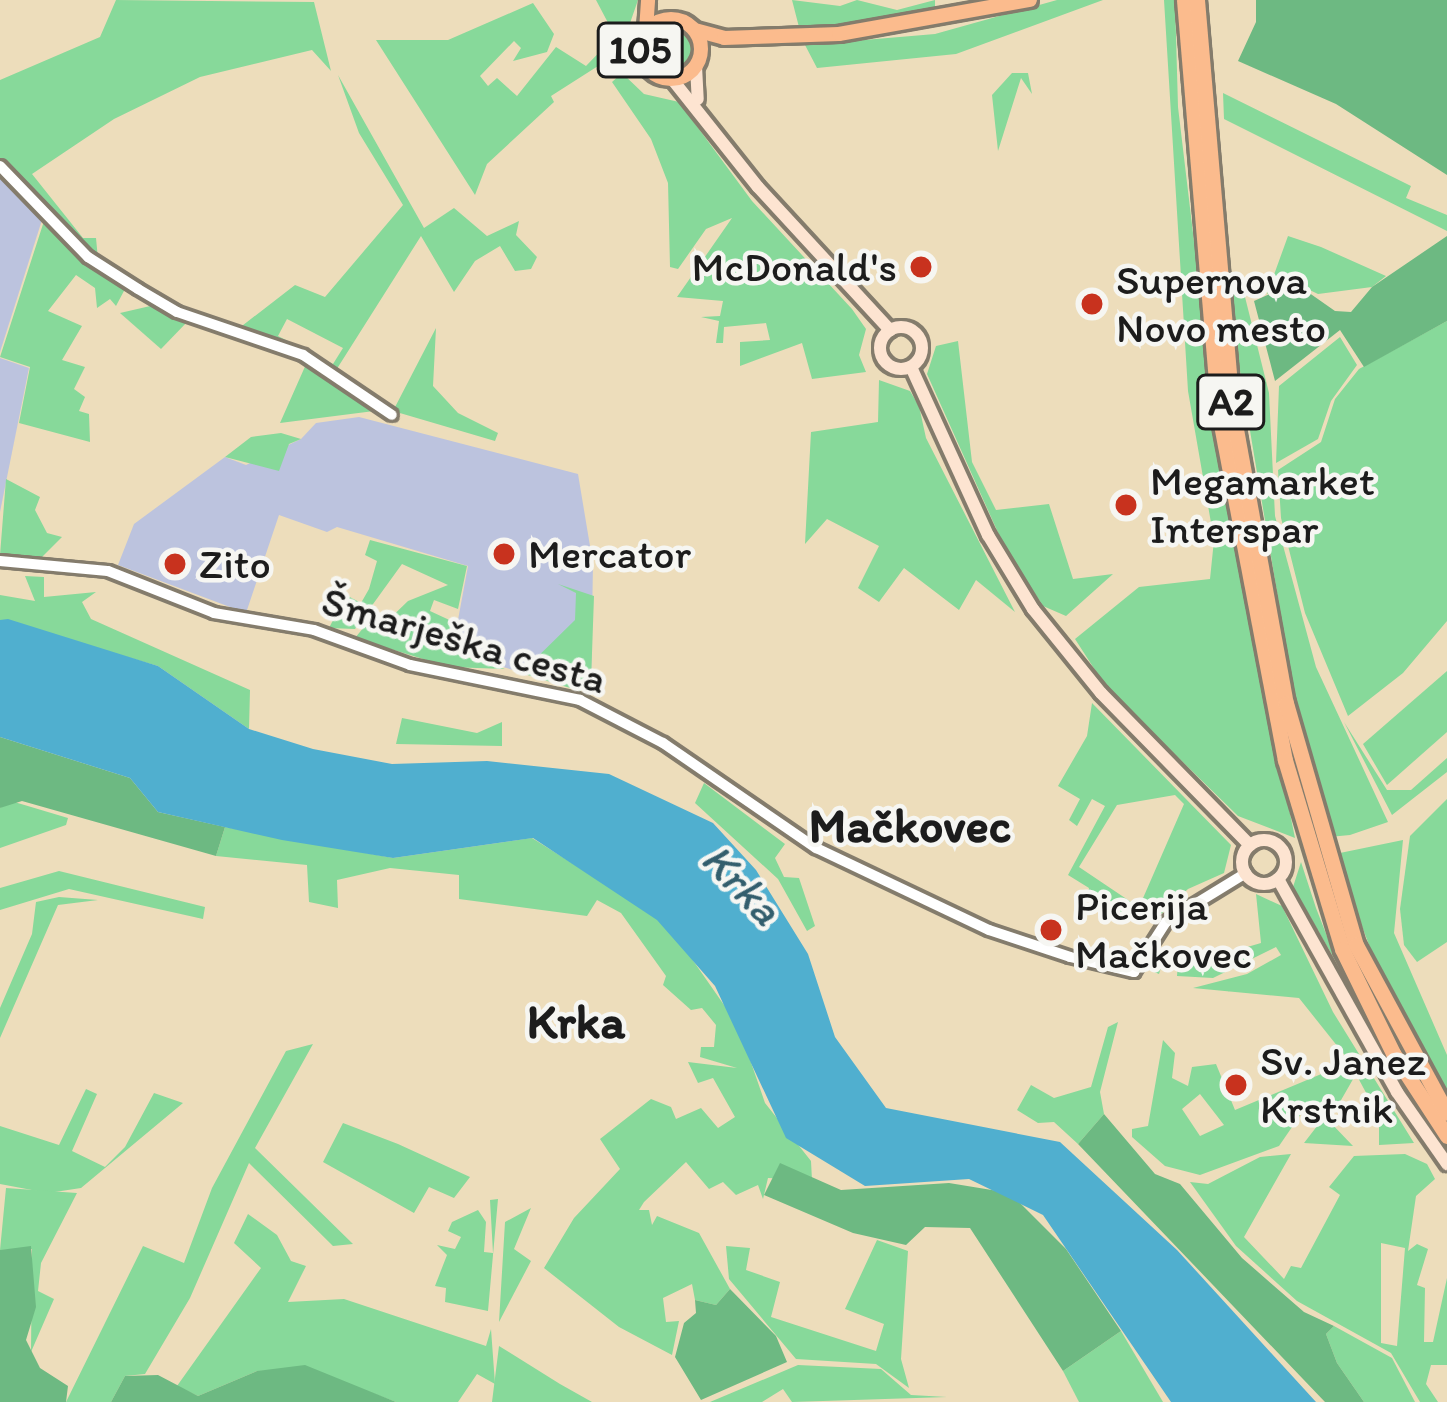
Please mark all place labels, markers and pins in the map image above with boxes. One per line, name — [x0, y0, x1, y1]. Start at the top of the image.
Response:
place label: McDonald's — [692, 242, 897, 292]
marker: McDonald's — [908, 254, 934, 280]
place label: Supernova Novo mesto — [1116, 255, 1327, 354]
marker: Supernova Novo mesto — [1079, 291, 1105, 317]
place label: Megamarket Interspar — [1150, 456, 1375, 554]
marker: Megamarket Interspar — [1113, 492, 1139, 518]
place label: Mercator — [528, 529, 691, 579]
place label: Zito — [199, 539, 271, 589]
marker: Mercator — [491, 541, 517, 567]
marker: Zito — [162, 551, 188, 577]
place label: Picerija Mačkovec — [1075, 881, 1252, 980]
marker: Picerija Mačkovec — [1038, 917, 1064, 943]
place label: Sv. Janez Krstnik — [1260, 1036, 1427, 1134]
marker: Sv. Janez Krstnik — [1223, 1072, 1249, 1098]

